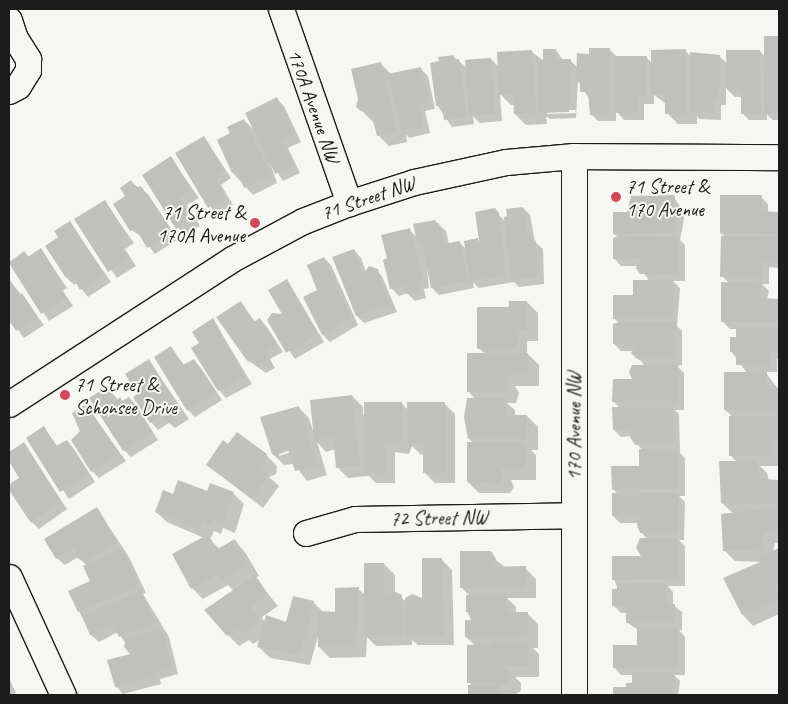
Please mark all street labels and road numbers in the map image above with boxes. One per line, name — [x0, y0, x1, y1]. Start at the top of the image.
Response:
street label: 170A Avenue NW — [282, 46, 346, 166]
street label: 71 Street NW — [318, 171, 418, 225]
street label: 170 Avenue NW — [562, 371, 586, 481]
street label: 72 Street NW — [390, 505, 488, 531]

